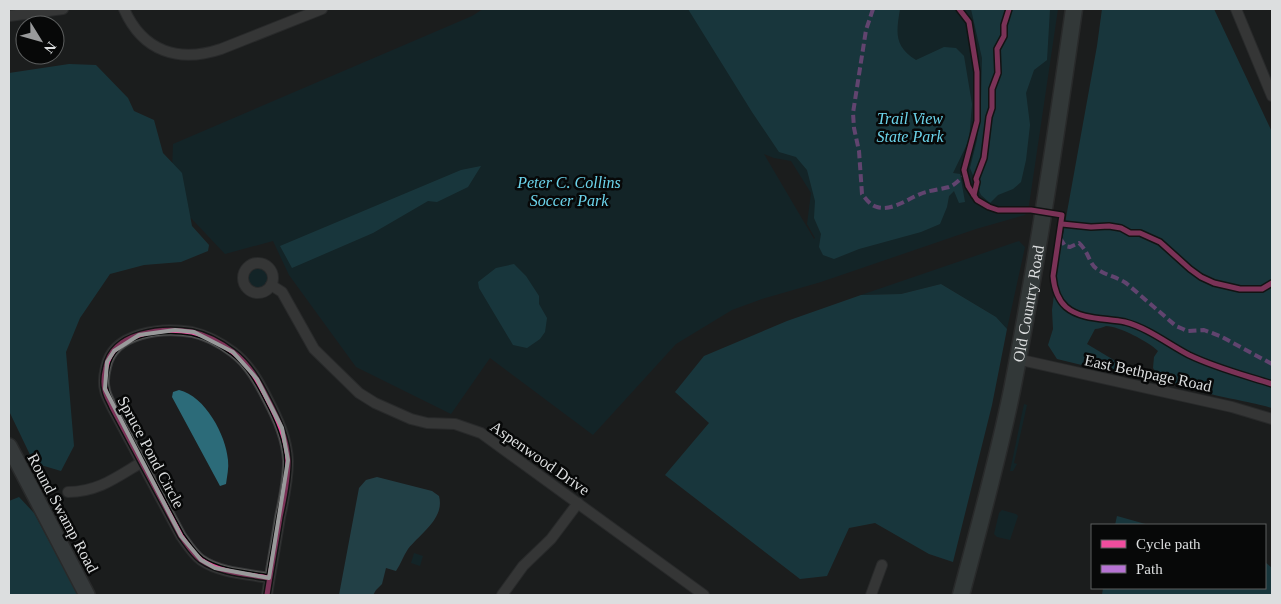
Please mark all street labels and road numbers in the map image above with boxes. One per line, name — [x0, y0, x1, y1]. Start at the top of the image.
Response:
street label: Old Country Road — [1009, 244, 1047, 363]
street label: East Bethpage Road — [1083, 351, 1213, 396]
street label: Spruce Pond Circle — [113, 393, 188, 511]
street label: Aspenwood Drive — [487, 418, 593, 499]
street label: Round Swamp Road — [24, 451, 102, 576]

